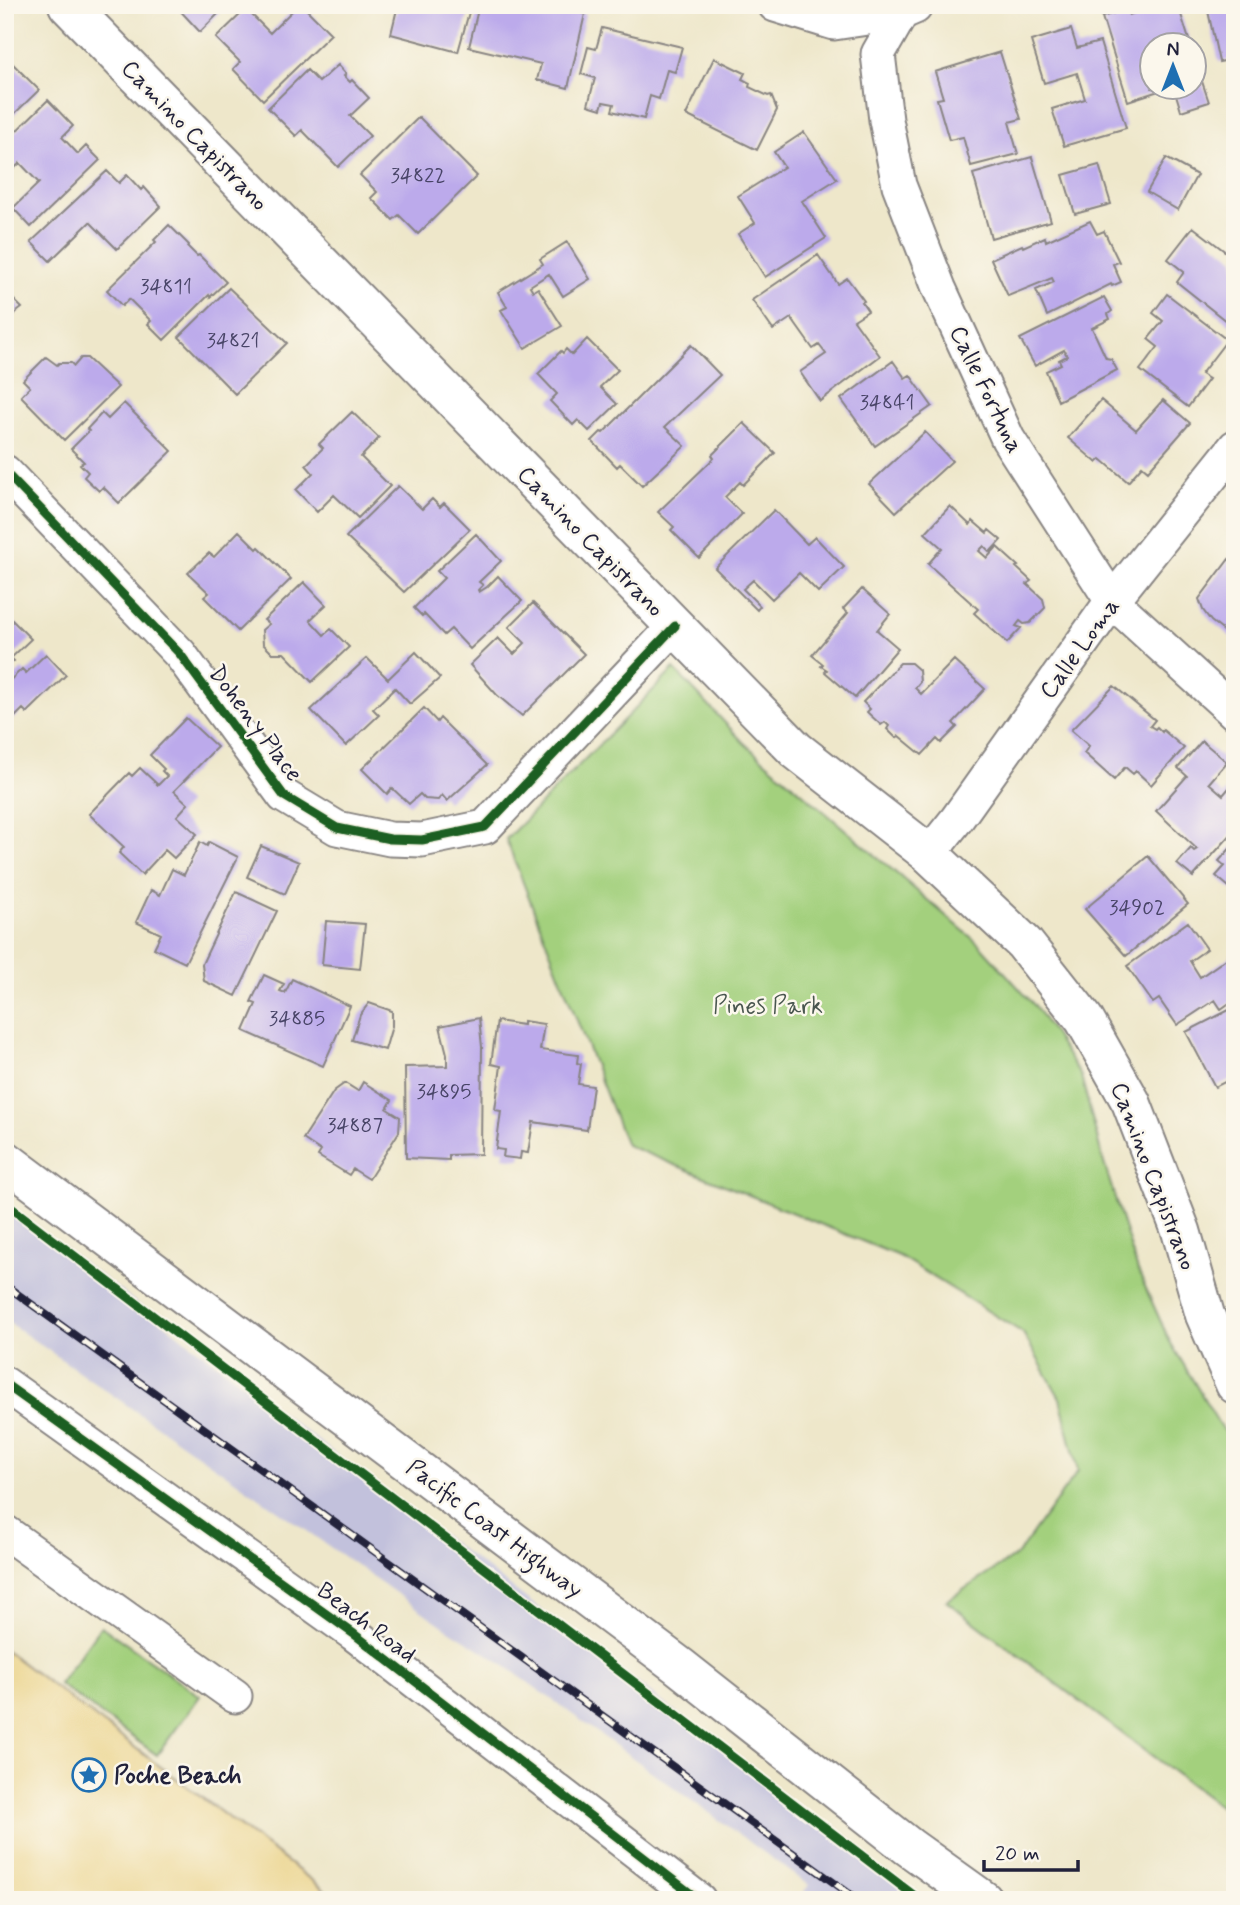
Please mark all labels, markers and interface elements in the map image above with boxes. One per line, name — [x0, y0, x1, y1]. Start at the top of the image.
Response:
north arrow — [1138, 32, 1208, 102]
text: N — [1167, 38, 1179, 63]
street label: Camino Capistrano — [114, 54, 274, 218]
house number: 34822 — [391, 162, 445, 190]
house number: 34811 — [140, 273, 192, 301]
street label: Calle Fortuna — [941, 321, 1030, 459]
house number: 34821 — [207, 327, 259, 355]
house number: 34841 — [860, 389, 914, 417]
street label: Camino Capistrano — [510, 460, 670, 624]
street label: Calle Loma — [1033, 592, 1127, 705]
street label: Doheny Place — [201, 659, 309, 788]
house number: 34902 — [1109, 894, 1165, 922]
park label: Pines Park — [713, 991, 823, 1022]
house number: 34885 — [269, 1005, 325, 1033]
house number: 34895 — [416, 1078, 472, 1106]
street label: Camino Capistrano — [1102, 1078, 1203, 1275]
house number: 34887 — [327, 1112, 383, 1140]
street label: Pacific Coast Highway — [398, 1453, 589, 1608]
street label: Beach Road — [310, 1576, 422, 1671]
place icon: Poche Beach — [70, 1756, 108, 1794]
place label: Poche Beach — [114, 1761, 242, 1792]
scale bar — [984, 1828, 1079, 1872]
text: 20 m — [995, 1840, 1040, 1868]

